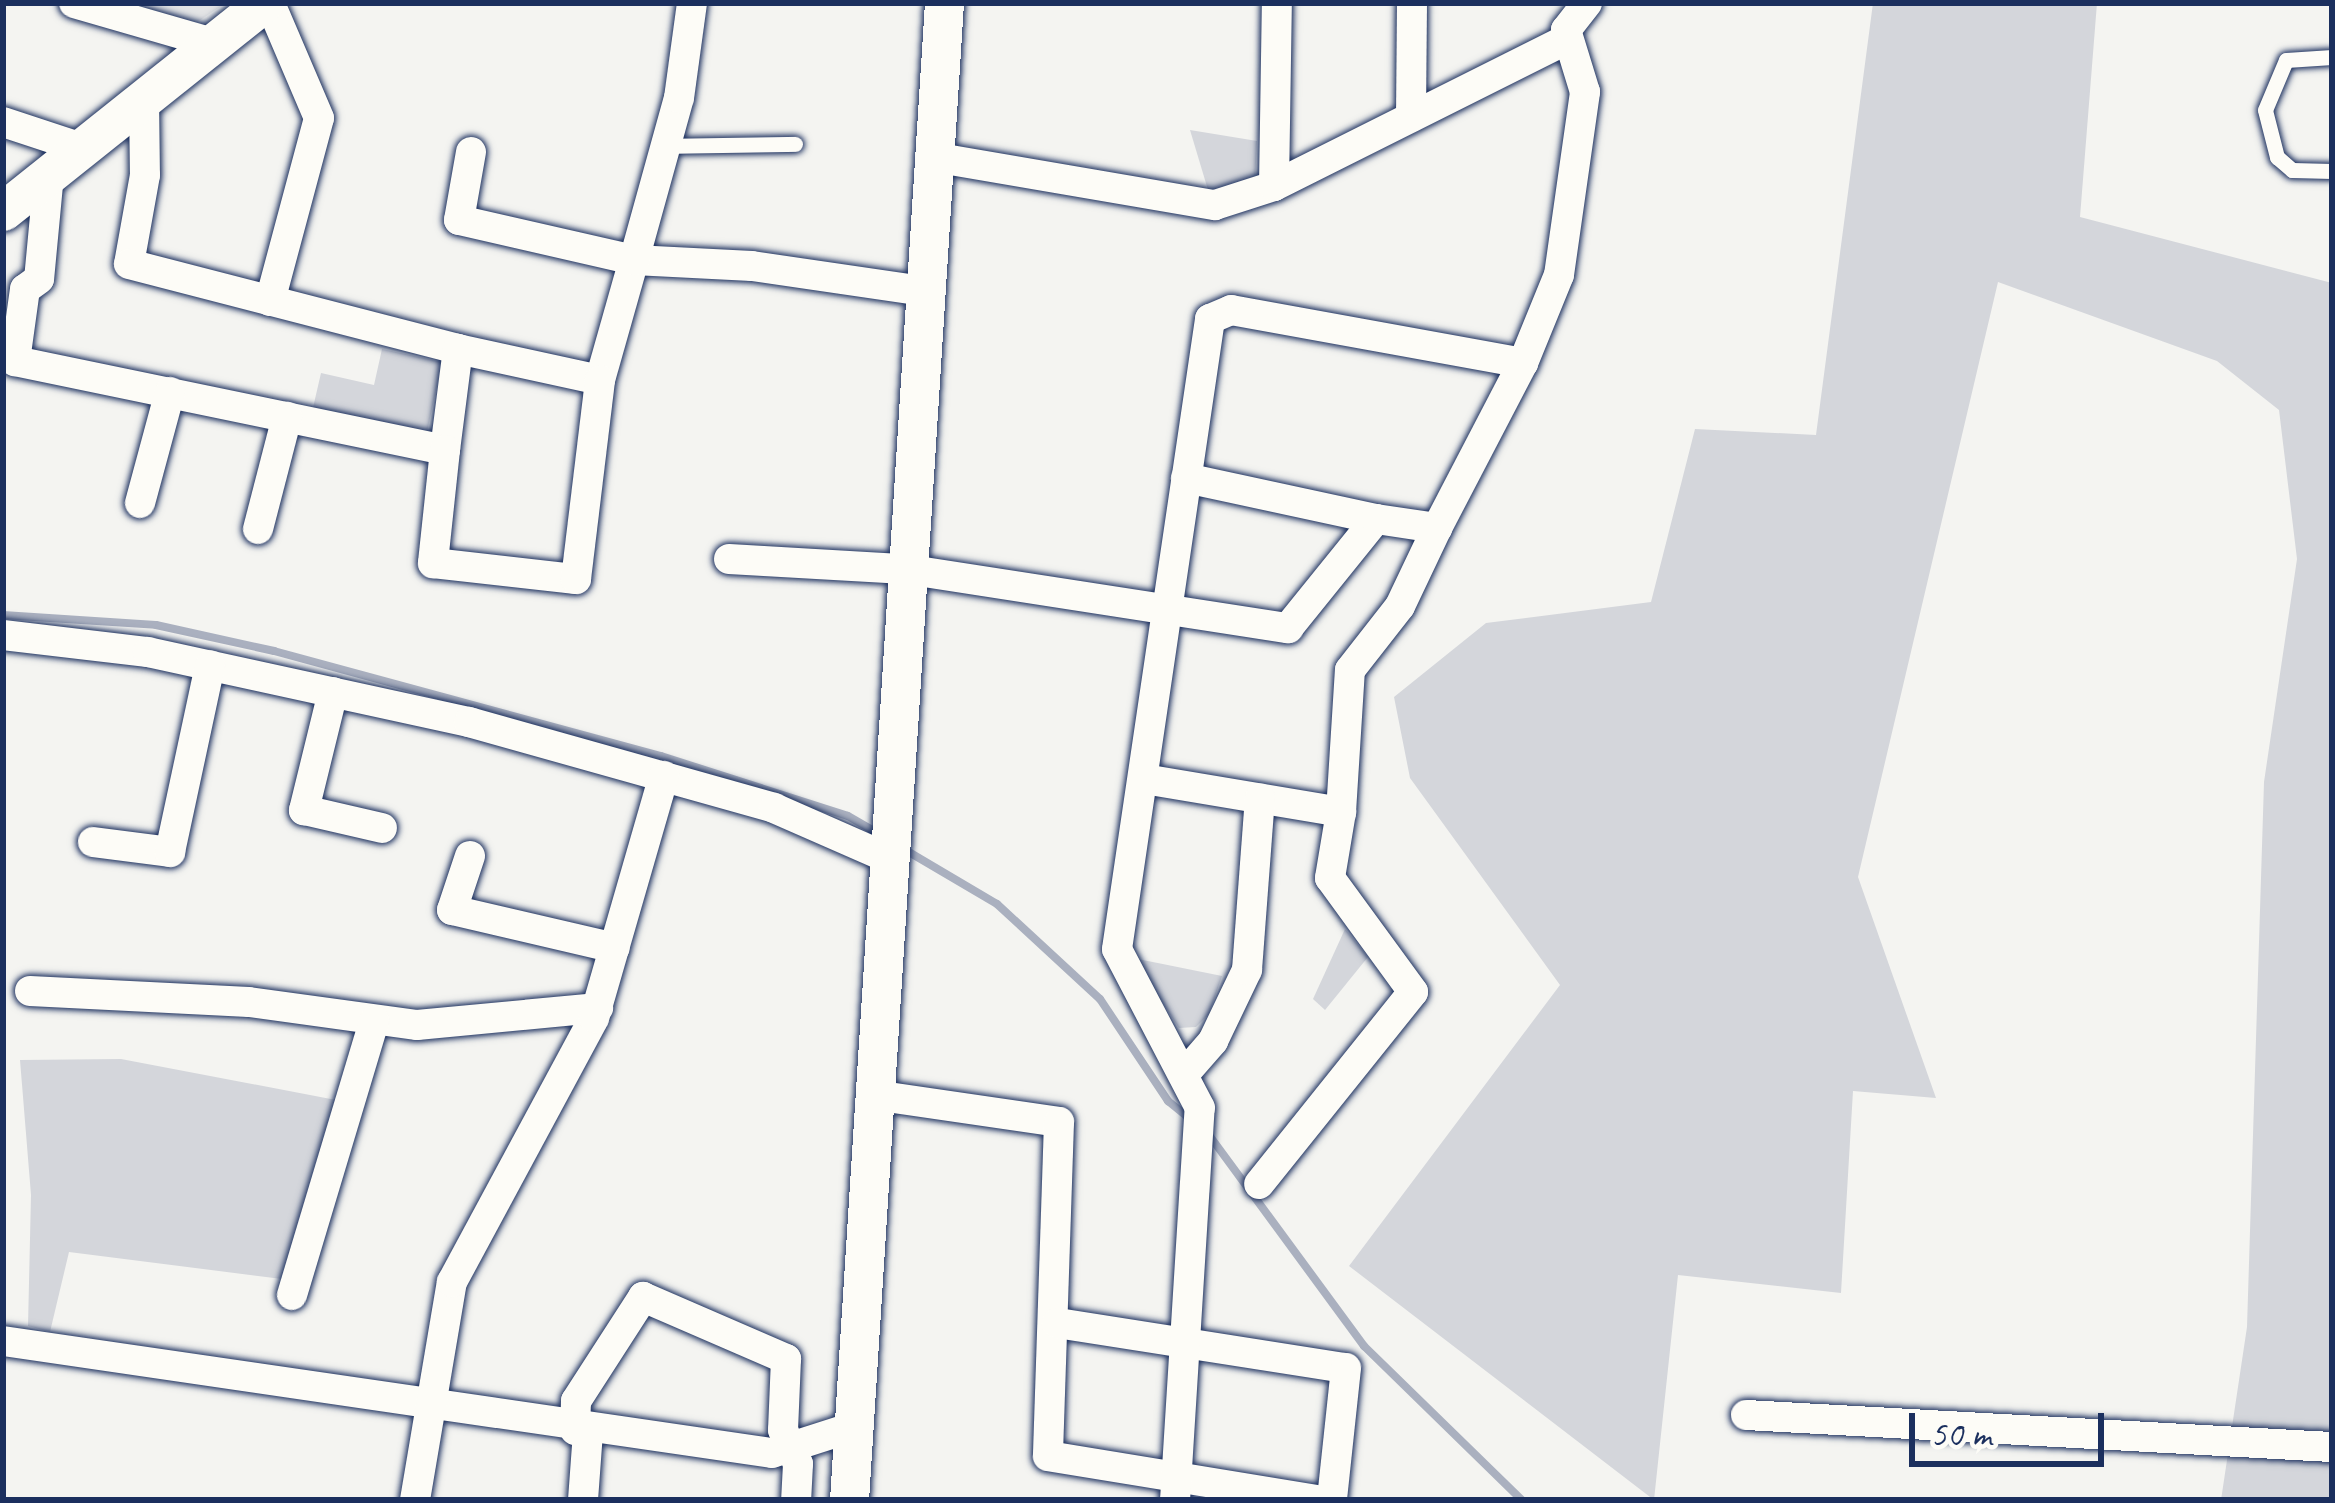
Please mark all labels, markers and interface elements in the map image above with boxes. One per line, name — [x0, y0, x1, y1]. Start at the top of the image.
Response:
scale bar — [1915, 1389, 2110, 1463]
text: 50 m — [1930, 1411, 1991, 1457]

